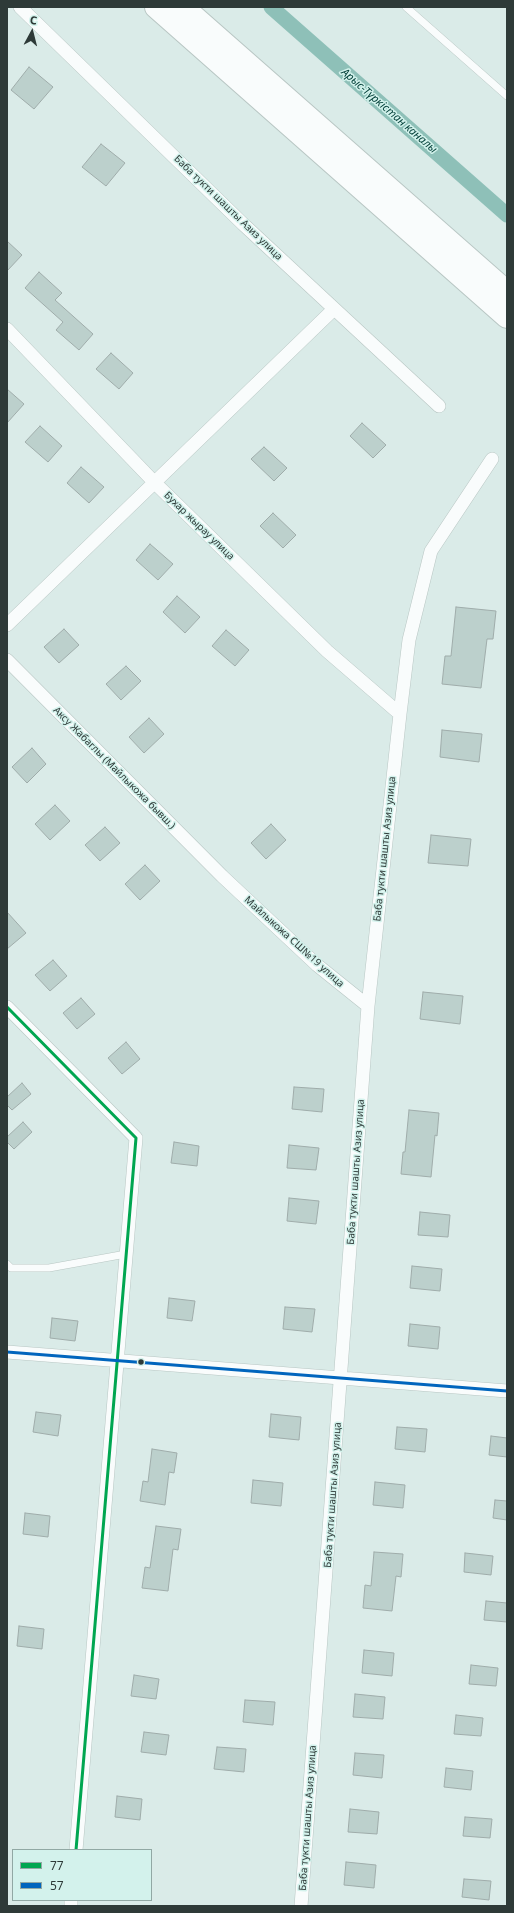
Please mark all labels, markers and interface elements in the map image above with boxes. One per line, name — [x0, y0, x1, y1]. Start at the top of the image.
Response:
north arrow — [12, 12, 52, 52]
text: С — [29, 12, 38, 27]
water label: Арыс-Түркістан каналы — [338, 66, 440, 156]
street label: Баба тукти шашты Азиз улица — [171, 153, 285, 263]
street label: Бухар жырау улица — [161, 489, 237, 563]
street label: Аксу Жабаглы (Майлыкожа бывш.) — [50, 704, 178, 832]
street label: Баба тукти шашты Азиз улица — [371, 776, 399, 922]
street label: Майлыкожа СШ№19 улица — [242, 894, 346, 990]
street label: Баба тукти шашты Азиз улица — [345, 1099, 367, 1245]
unlabelled marker — [136, 1357, 146, 1367]
street label: Баба тукти шашты Азиз улица — [322, 1422, 344, 1568]
street label: Баба тукти шашты Азиз улица — [297, 1745, 319, 1891]
legend — [12, 1849, 152, 1901]
text: 77 — [50, 1857, 64, 1874]
text: 57 — [50, 1877, 64, 1894]

